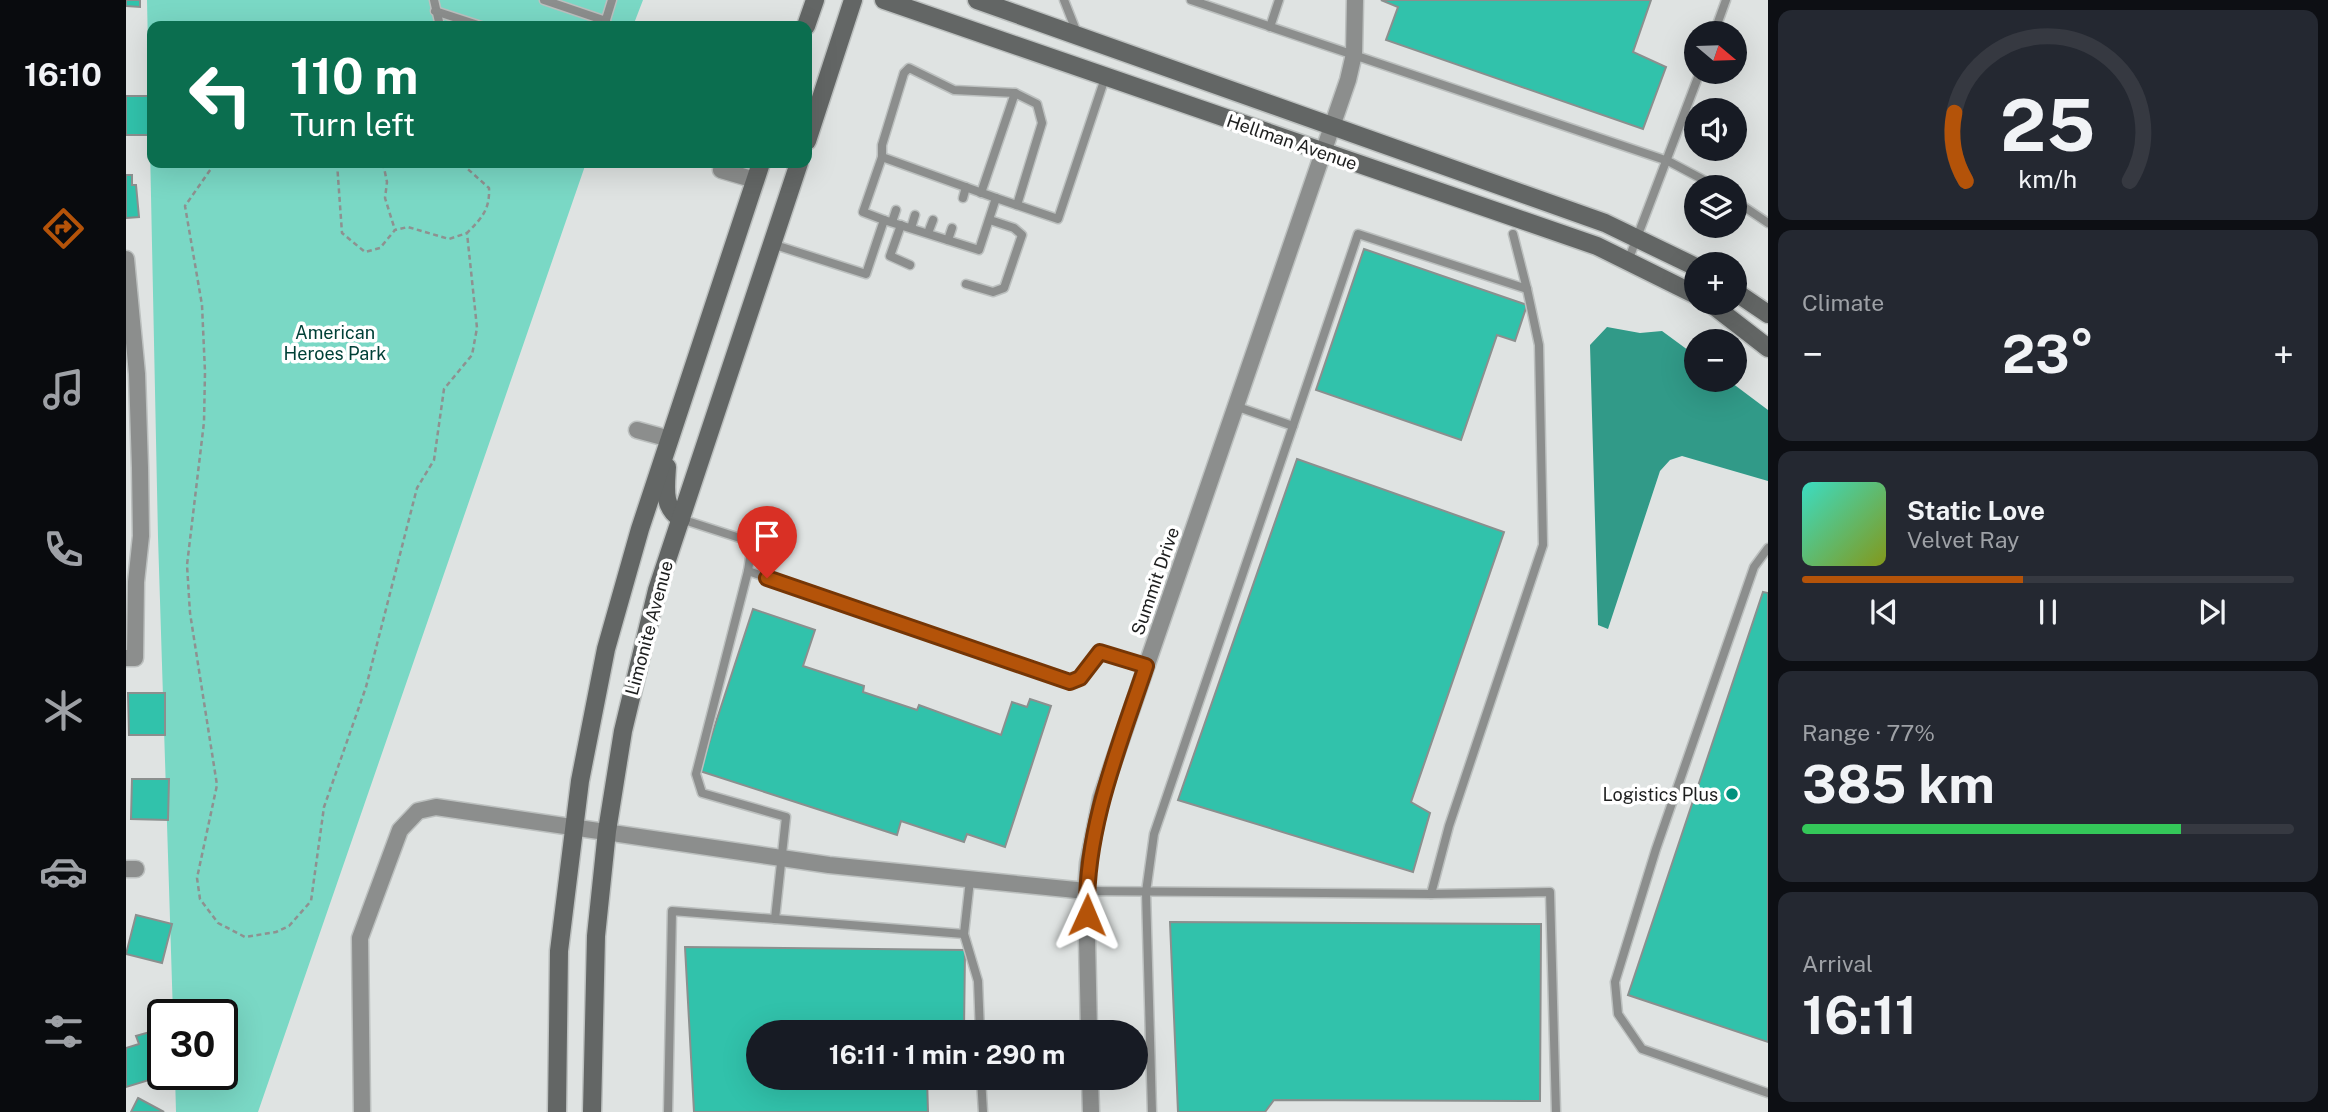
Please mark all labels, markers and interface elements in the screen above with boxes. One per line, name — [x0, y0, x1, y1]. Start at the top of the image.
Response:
north arrow — [1684, 21, 1746, 84]
map controls — [1684, 21, 1747, 392]
text: 110 m — [290, 47, 418, 105]
icon: left — [175, 49, 266, 140]
text: 16:10 — [24, 56, 102, 93]
text: 25 — [2000, 83, 2096, 168]
button: sound — [1684, 98, 1747, 161]
text: Turn left — [290, 106, 415, 143]
street label: Hellman Avenue — [1224, 110, 1360, 174]
text: km/h — [2019, 164, 2077, 194]
button: layers — [1684, 175, 1747, 238]
icon: directions — [39, 204, 88, 253]
button: + — [1684, 252, 1747, 315]
text: Climate — [1802, 289, 1884, 316]
park label: American Heroes Park — [284, 322, 386, 364]
text: 23° — [2002, 324, 2094, 385]
button: − — [1684, 329, 1747, 392]
text: − — [1802, 332, 1823, 377]
text: + — [2273, 332, 2294, 377]
icon: music — [39, 365, 88, 414]
text: Static Love — [1907, 495, 2045, 526]
pin — [737, 506, 797, 578]
icon: arrive — [748, 517, 786, 555]
street label: Summit Drive — [1127, 524, 1183, 638]
icon: phone — [39, 525, 88, 574]
text: Velvet Ray — [1907, 526, 2019, 553]
street label: Limonite Avenue — [621, 558, 677, 698]
icon: previous — [1865, 593, 1903, 631]
icon: pause — [2029, 593, 2067, 631]
icon: next — [2193, 593, 2231, 631]
icon: climate — [39, 686, 88, 735]
text: Range · 77% — [1802, 719, 1935, 746]
text: 385 km — [1802, 754, 1995, 815]
place label: Logistics Plus — [1603, 784, 1718, 805]
marker: Logistics Plus — [1724, 786, 1740, 802]
icon: car — [39, 847, 88, 896]
position arrow — [1050, 878, 1124, 952]
text: Arrival — [1802, 950, 1873, 977]
text: 16:11 — [1802, 985, 1917, 1046]
speed limit sign: 30 — [147, 999, 238, 1090]
icon: filters — [39, 1007, 88, 1056]
text: 16:11 · 1 min · 290 m — [829, 1039, 1065, 1070]

